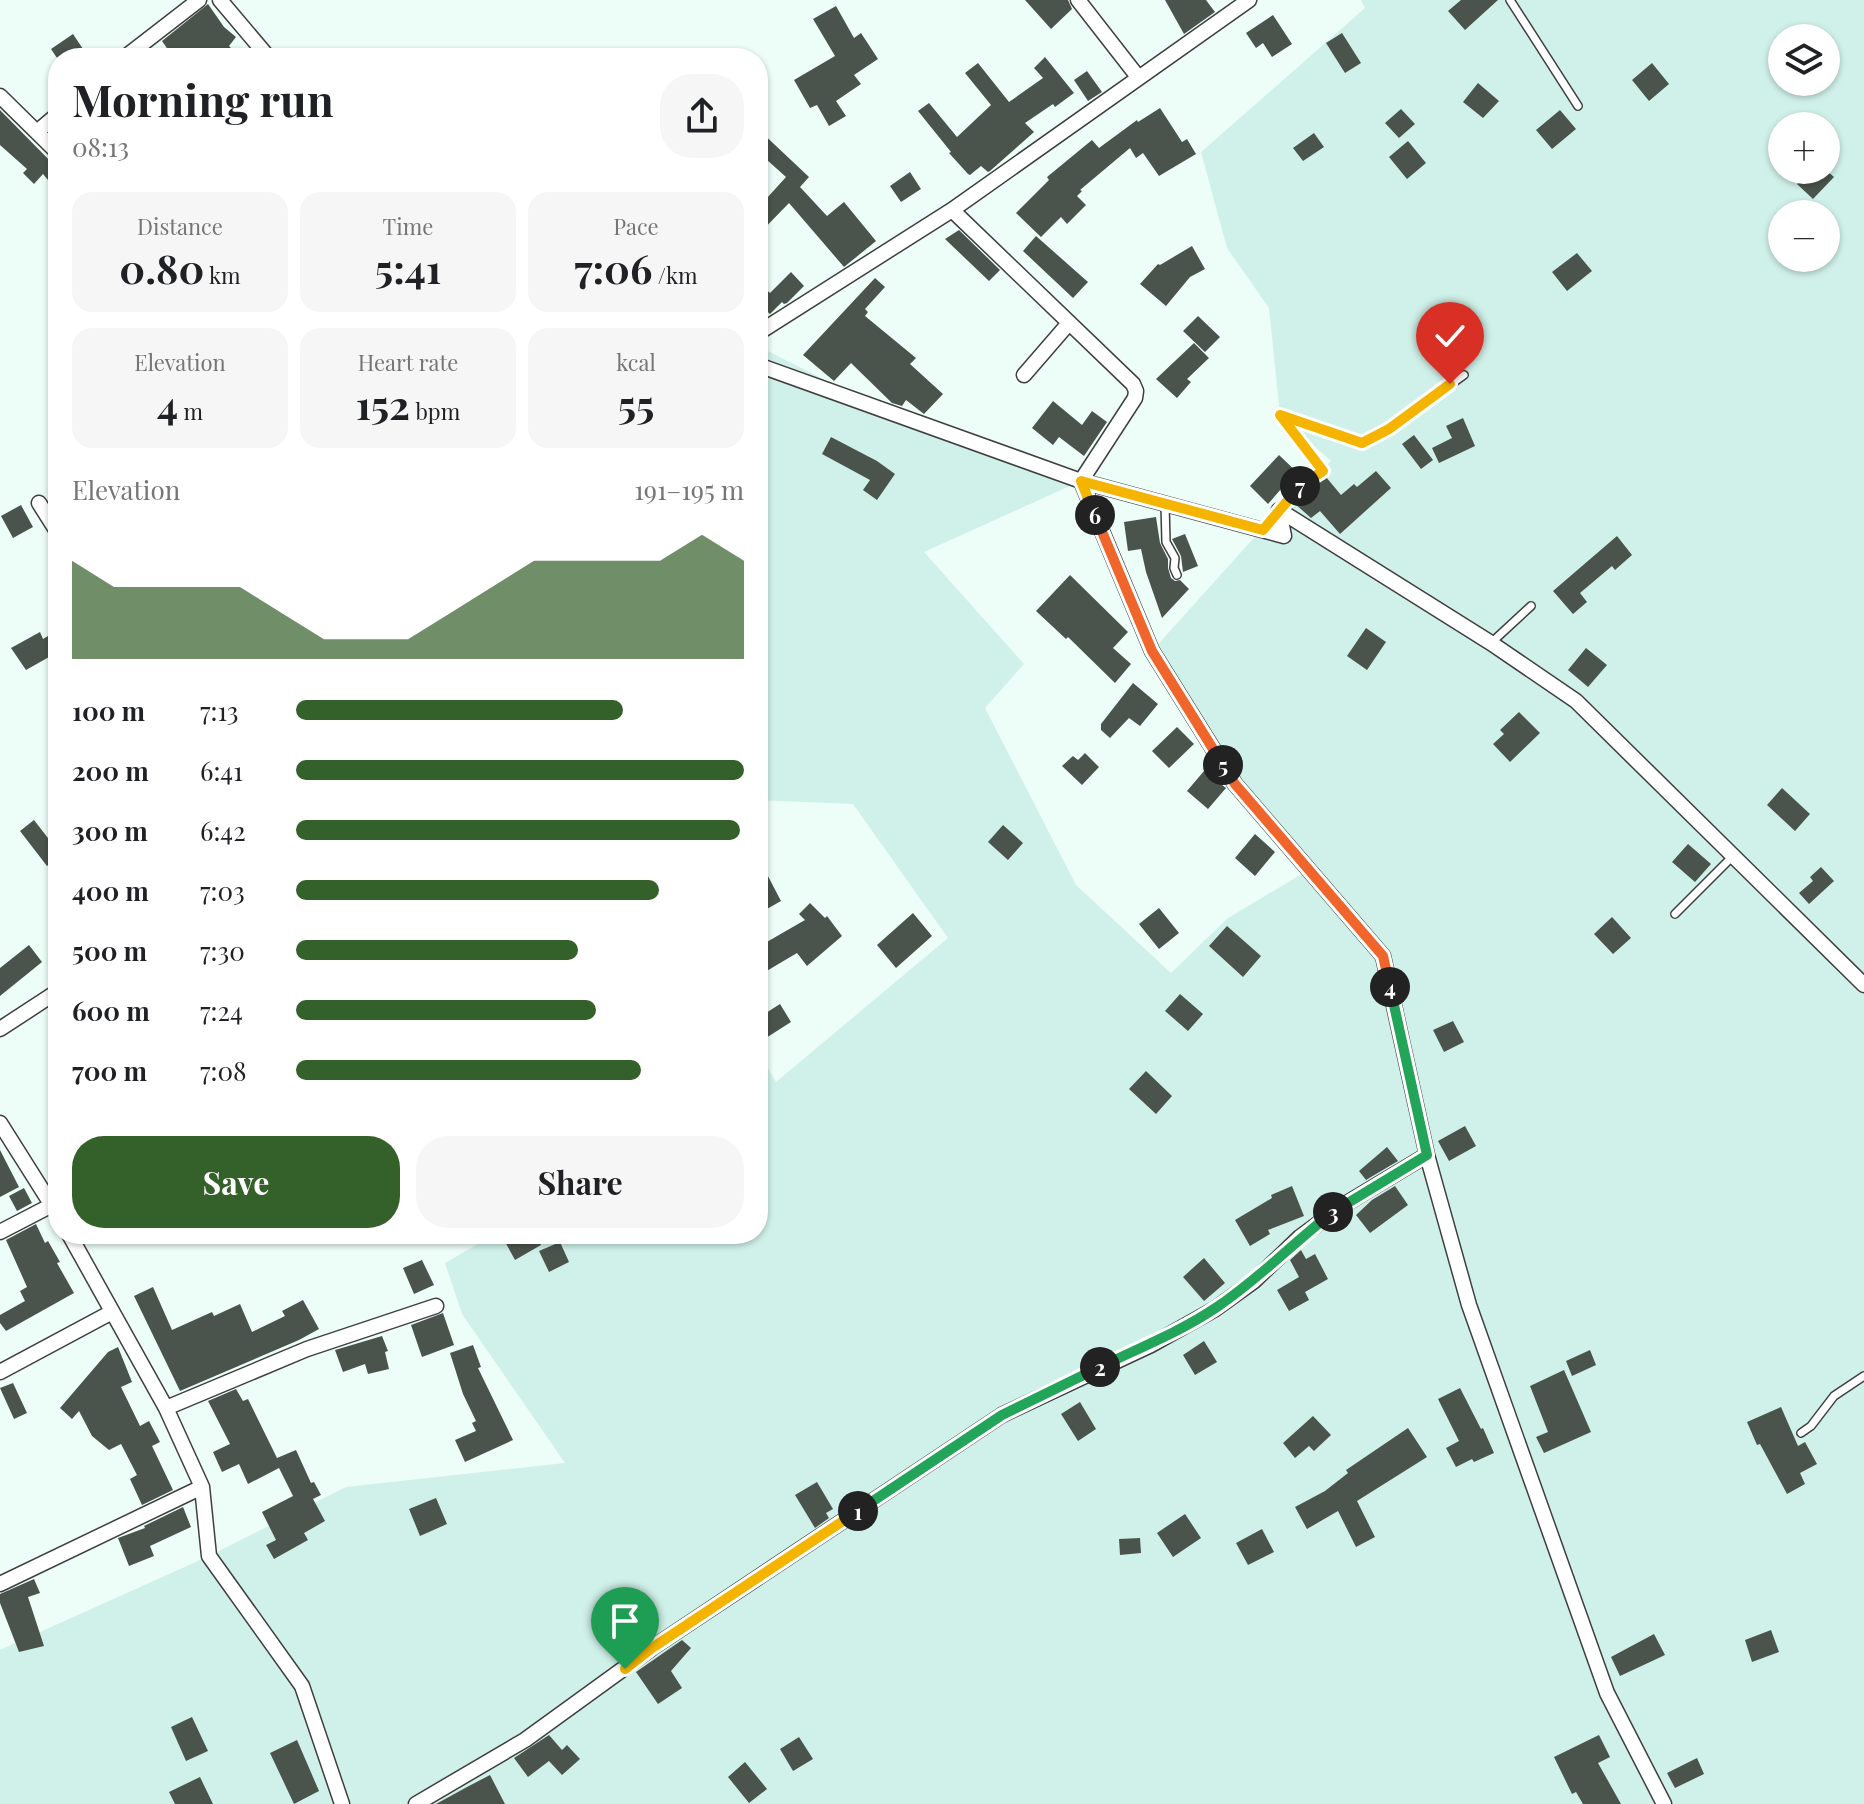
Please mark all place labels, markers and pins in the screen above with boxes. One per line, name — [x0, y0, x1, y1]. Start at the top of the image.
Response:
pin — [1416, 302, 1484, 384]
pin: 7 — [1280, 466, 1320, 506]
pin: 6 — [1075, 495, 1115, 535]
pin: 5 — [1203, 745, 1243, 785]
pin: 4 — [1370, 967, 1410, 1007]
pin: 3 — [1313, 1192, 1353, 1232]
pin: 2 — [1080, 1347, 1120, 1387]
pin: 1 — [838, 1491, 878, 1531]
pin — [591, 1587, 659, 1669]

